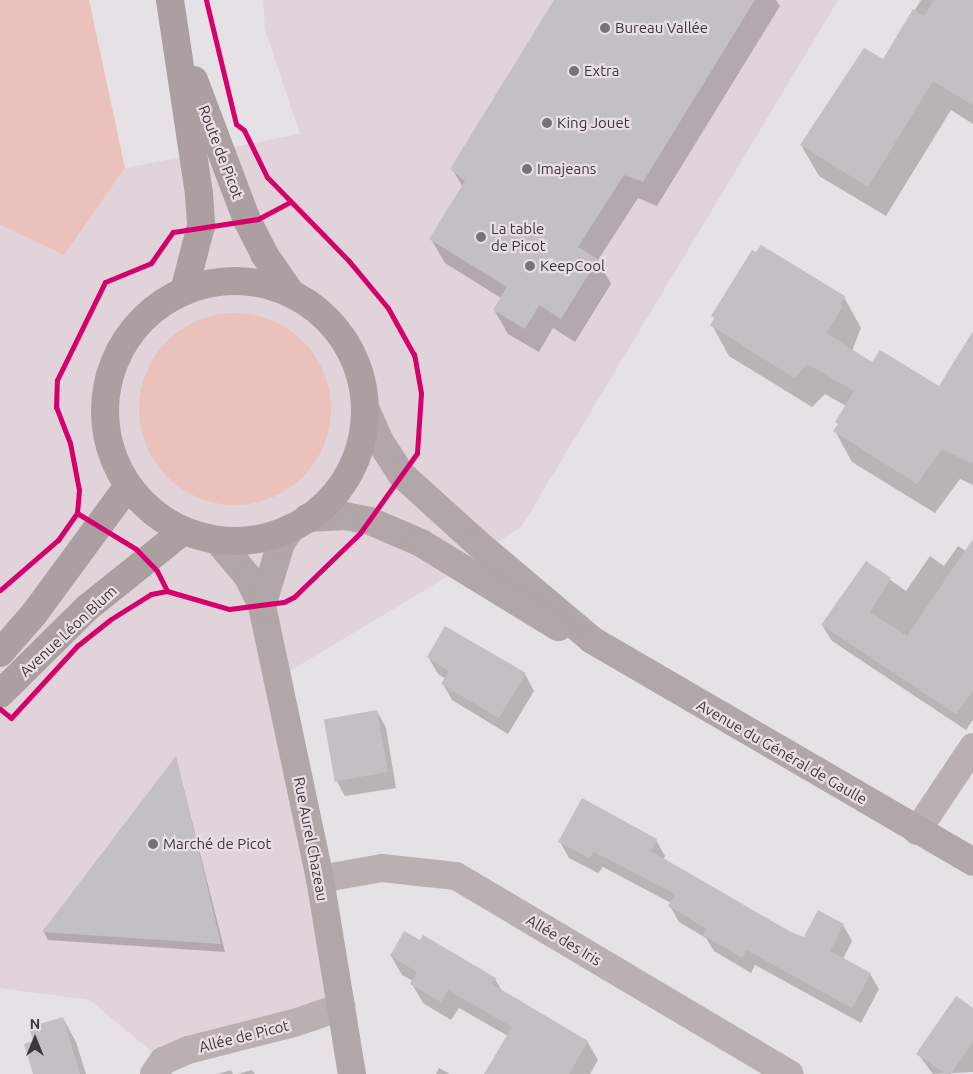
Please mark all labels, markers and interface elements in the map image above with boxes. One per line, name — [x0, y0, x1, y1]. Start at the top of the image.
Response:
place label: Bureau Vallée — [615, 19, 708, 37]
marker: Bureau Vallée — [599, 22, 611, 34]
place label: Extra — [584, 62, 619, 80]
marker: Extra — [568, 65, 580, 77]
street label: Route de Picot — [195, 103, 247, 201]
place label: King Jouet — [557, 114, 630, 132]
marker: King Jouet — [541, 117, 553, 129]
place label: Imajeans — [537, 160, 596, 178]
marker: Imajeans — [521, 163, 533, 175]
place label: La table de Picot — [491, 219, 546, 254]
marker: La table de Picot — [475, 231, 487, 243]
place label: KeepCool — [540, 257, 605, 275]
marker: KeepCool — [524, 260, 536, 272]
street label: Avenue Léon Blum — [16, 582, 120, 680]
street label: Avenue du Général de Gaulle — [694, 696, 870, 808]
street label: Rue Aurel Chazeau — [290, 775, 332, 903]
place label: Marché de Picot — [163, 835, 271, 853]
marker: Marché de Picot — [147, 838, 159, 850]
street label: Allée des Iris — [523, 911, 605, 969]
north arrow — [10, 1014, 60, 1064]
text: N — [30, 1016, 40, 1032]
street label: Allée de Picot — [197, 1016, 291, 1056]

